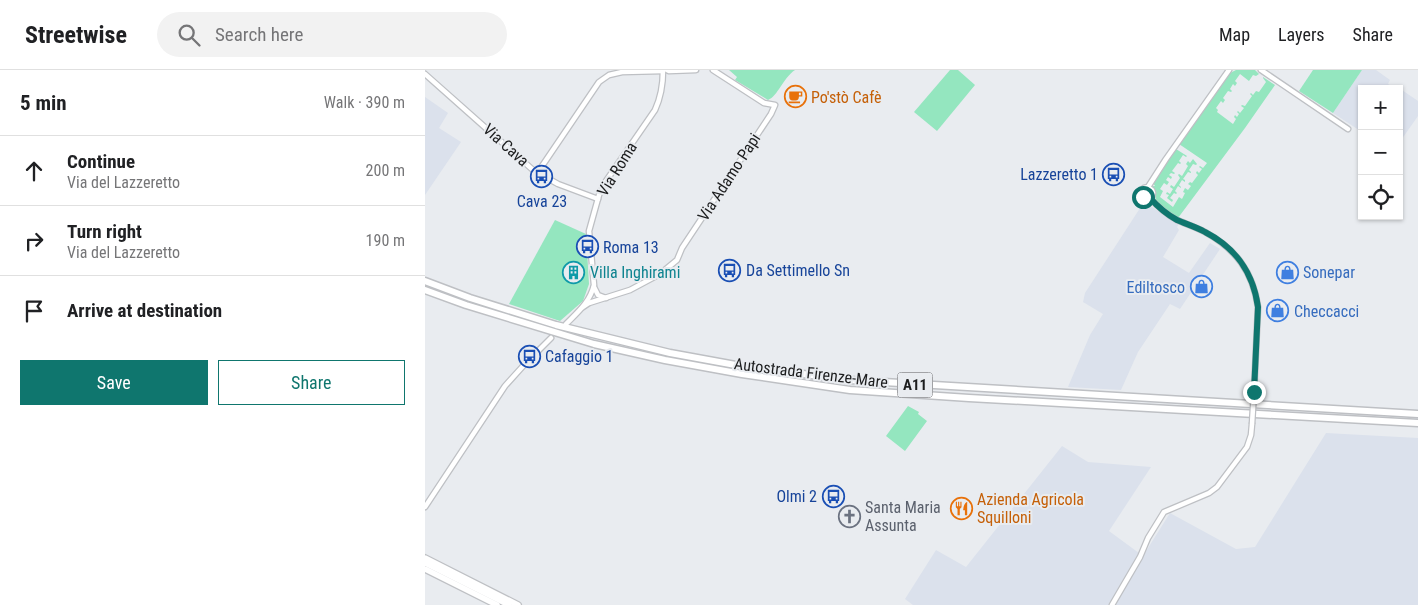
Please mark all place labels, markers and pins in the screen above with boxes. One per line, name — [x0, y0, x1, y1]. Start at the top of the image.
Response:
cafe icon: Po'stò Cafè — [783, 85, 807, 109]
place label: Po'stò Cafè — [811, 88, 882, 107]
bus stop icon: Lazzeretto 1 — [1102, 162, 1126, 186]
bus stop icon: Cava 23 — [530, 165, 554, 189]
place label: Lazzeretto 1 — [1020, 165, 1098, 184]
place label: Cava 23 — [517, 192, 567, 211]
bus stop icon: Roma 13 — [575, 235, 599, 259]
place label: Roma 13 — [603, 238, 659, 257]
bus stop icon: Da Settimello Sn — [718, 258, 742, 282]
building icon: Villa Inghirami — [562, 260, 586, 284]
shop icon: Sonepar — [1275, 260, 1299, 284]
place label: Da Settimello Sn — [746, 261, 850, 280]
place label: Villa Inghirami — [590, 263, 680, 282]
place label: Sonepar — [1303, 263, 1355, 282]
shop icon: Ediltosco — [1189, 275, 1213, 299]
place label: Ediltosco — [1127, 278, 1185, 297]
shop icon: Checcacci — [1266, 299, 1290, 323]
place label: Checcacci — [1294, 302, 1359, 321]
bus stop icon: Cafaggio 1 — [517, 344, 541, 368]
place label: Cafaggio 1 — [545, 347, 614, 366]
bus stop icon: Olmi 2 — [821, 484, 845, 508]
place label: Olmi 2 — [776, 487, 817, 506]
place label: Azienda Agricola Squilloni — [977, 490, 1084, 527]
restaurant icon: Azienda Agricola Squilloni — [949, 496, 973, 520]
place label: Santa Maria Assunta — [865, 498, 941, 535]
church icon: Santa Maria Assunta — [837, 504, 861, 528]

